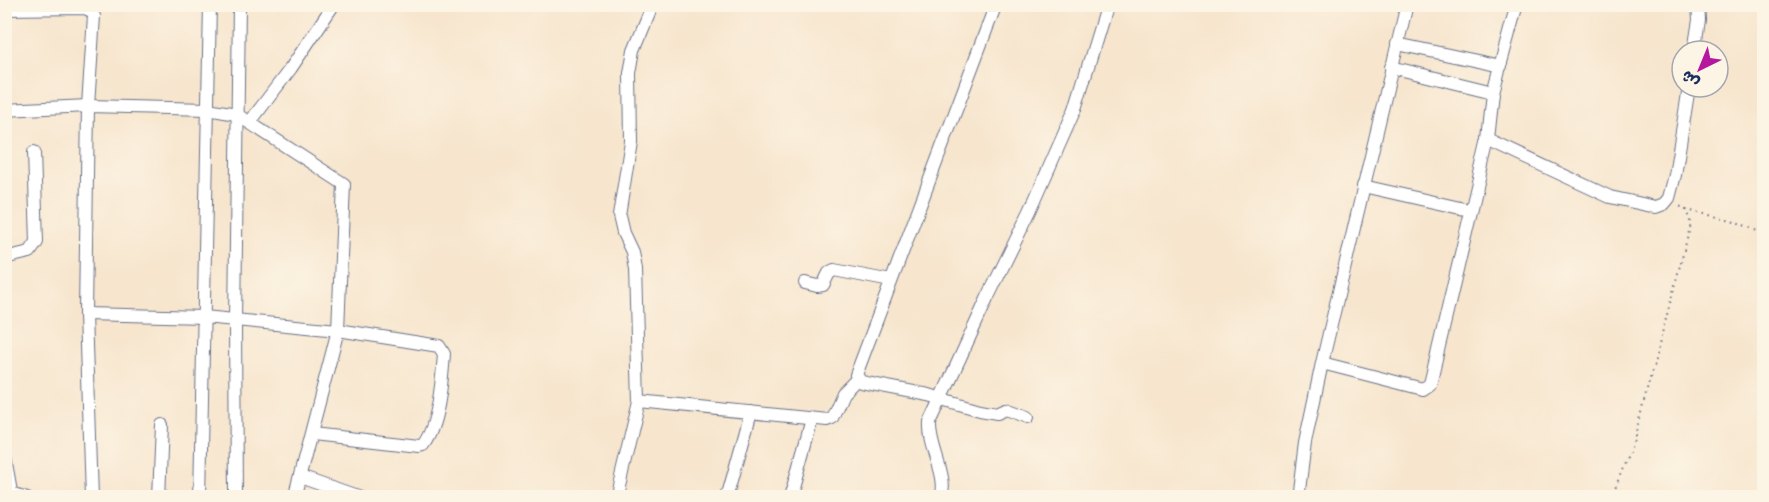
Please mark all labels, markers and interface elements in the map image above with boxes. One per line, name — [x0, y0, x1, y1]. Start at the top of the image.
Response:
north arrow — [1670, 39, 1730, 99]
text: ش — [1677, 64, 1706, 93]

